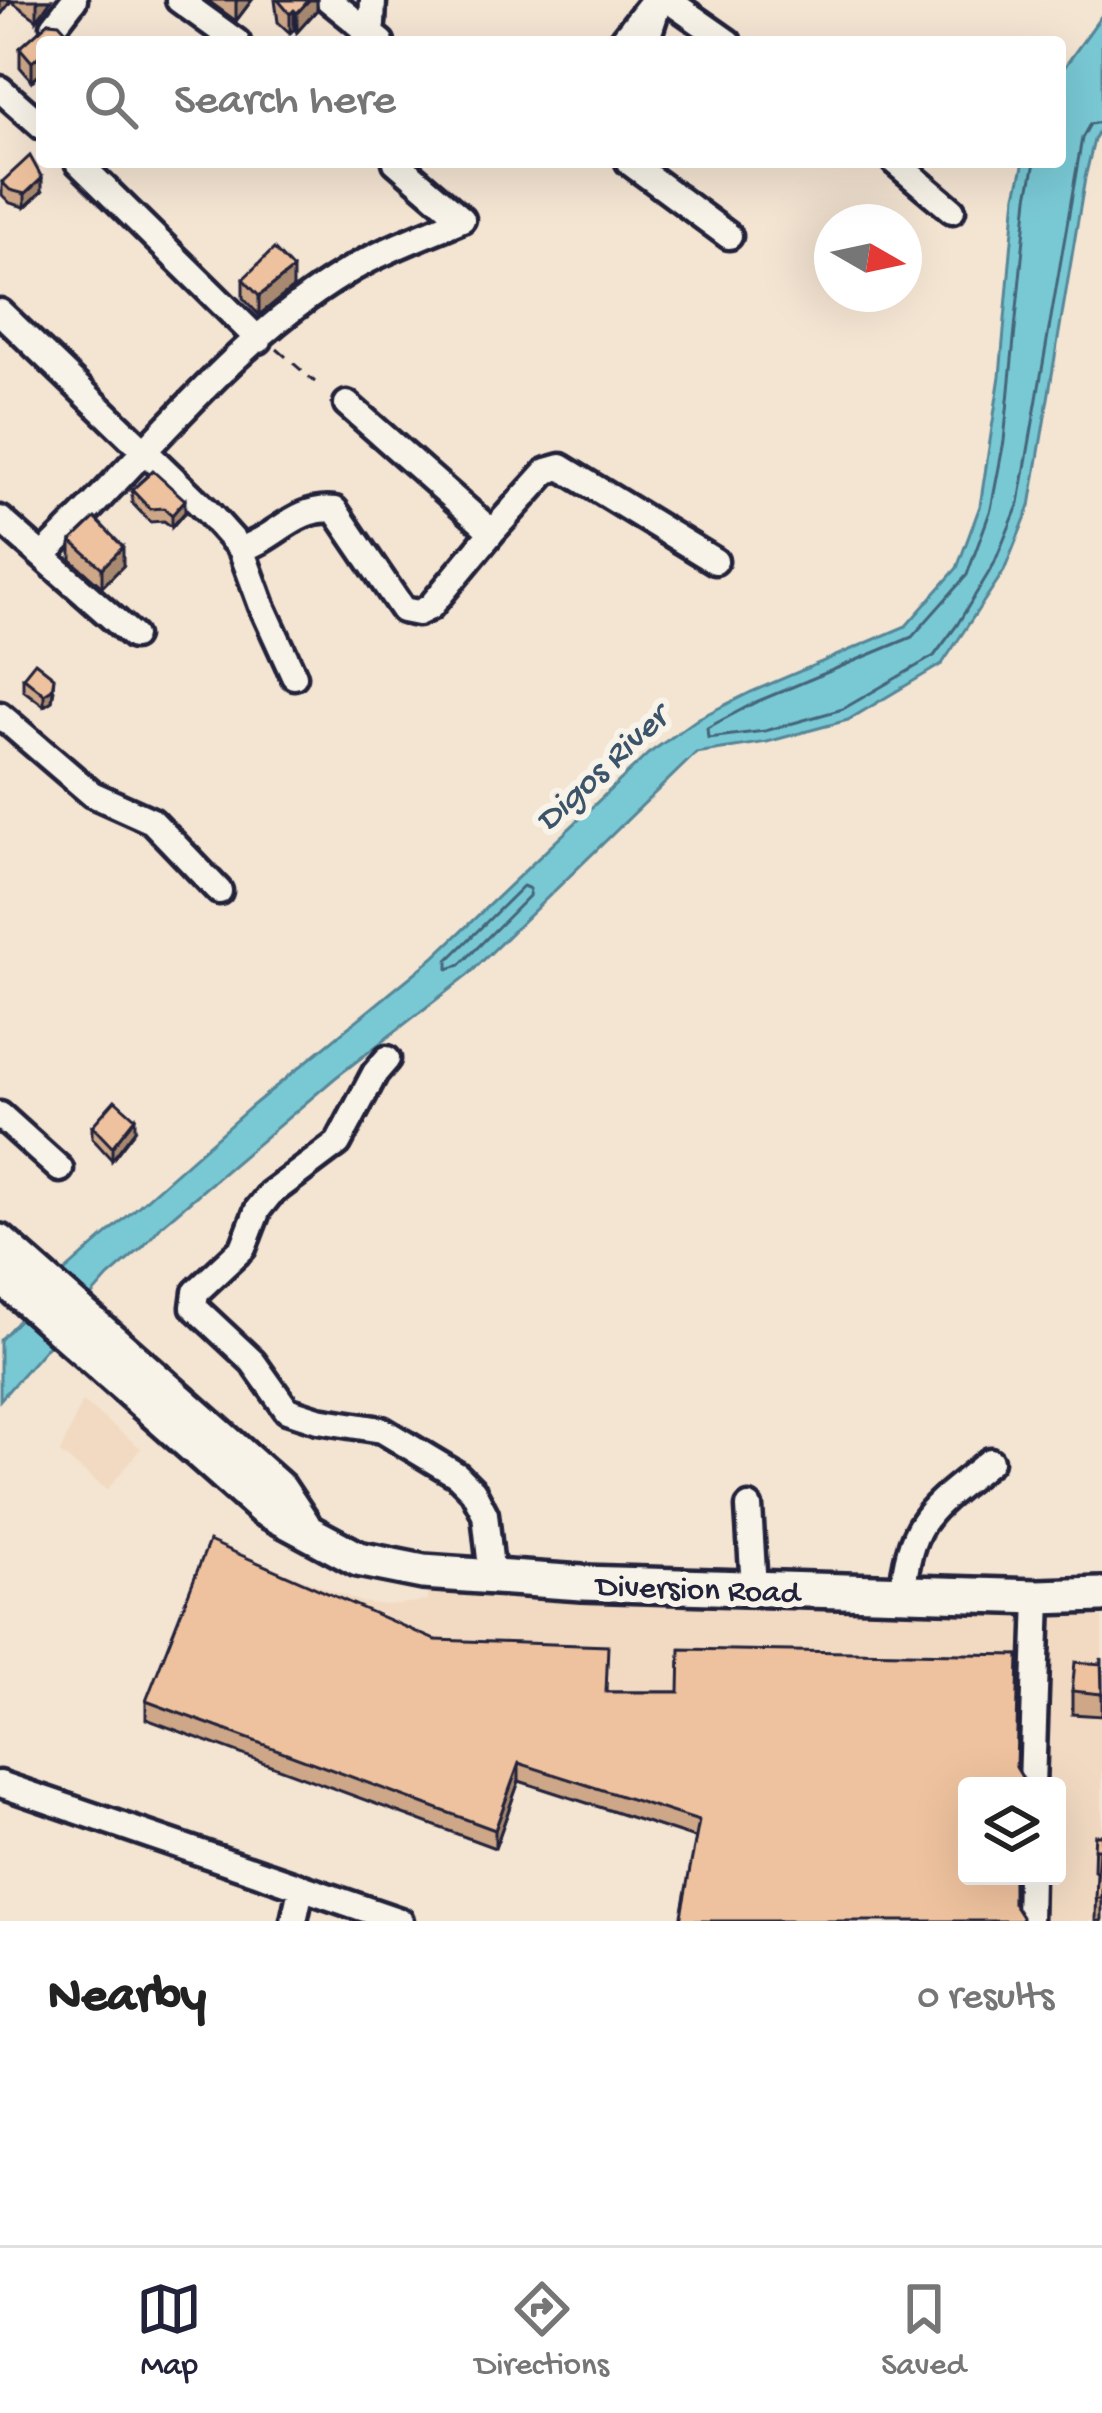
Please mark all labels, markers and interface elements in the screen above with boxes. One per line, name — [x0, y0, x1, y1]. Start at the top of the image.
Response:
search box — [36, 36, 1066, 168]
icon: search — [78, 69, 144, 135]
text: Search here — [174, 76, 396, 129]
north arrow — [814, 204, 922, 312]
water label: Digos River — [528, 693, 684, 843]
street label: Diversion Road — [593, 1569, 803, 1615]
map controls — [958, 1777, 1066, 1885]
button: layers — [958, 1777, 1066, 1885]
text: Nearby — [48, 1969, 206, 2029]
text: 0 results — [917, 1976, 1054, 2022]
tab: Map — [136, 2276, 202, 2386]
tab: Directions — [475, 2276, 609, 2386]
tab: Saved — [881, 2276, 966, 2386]

